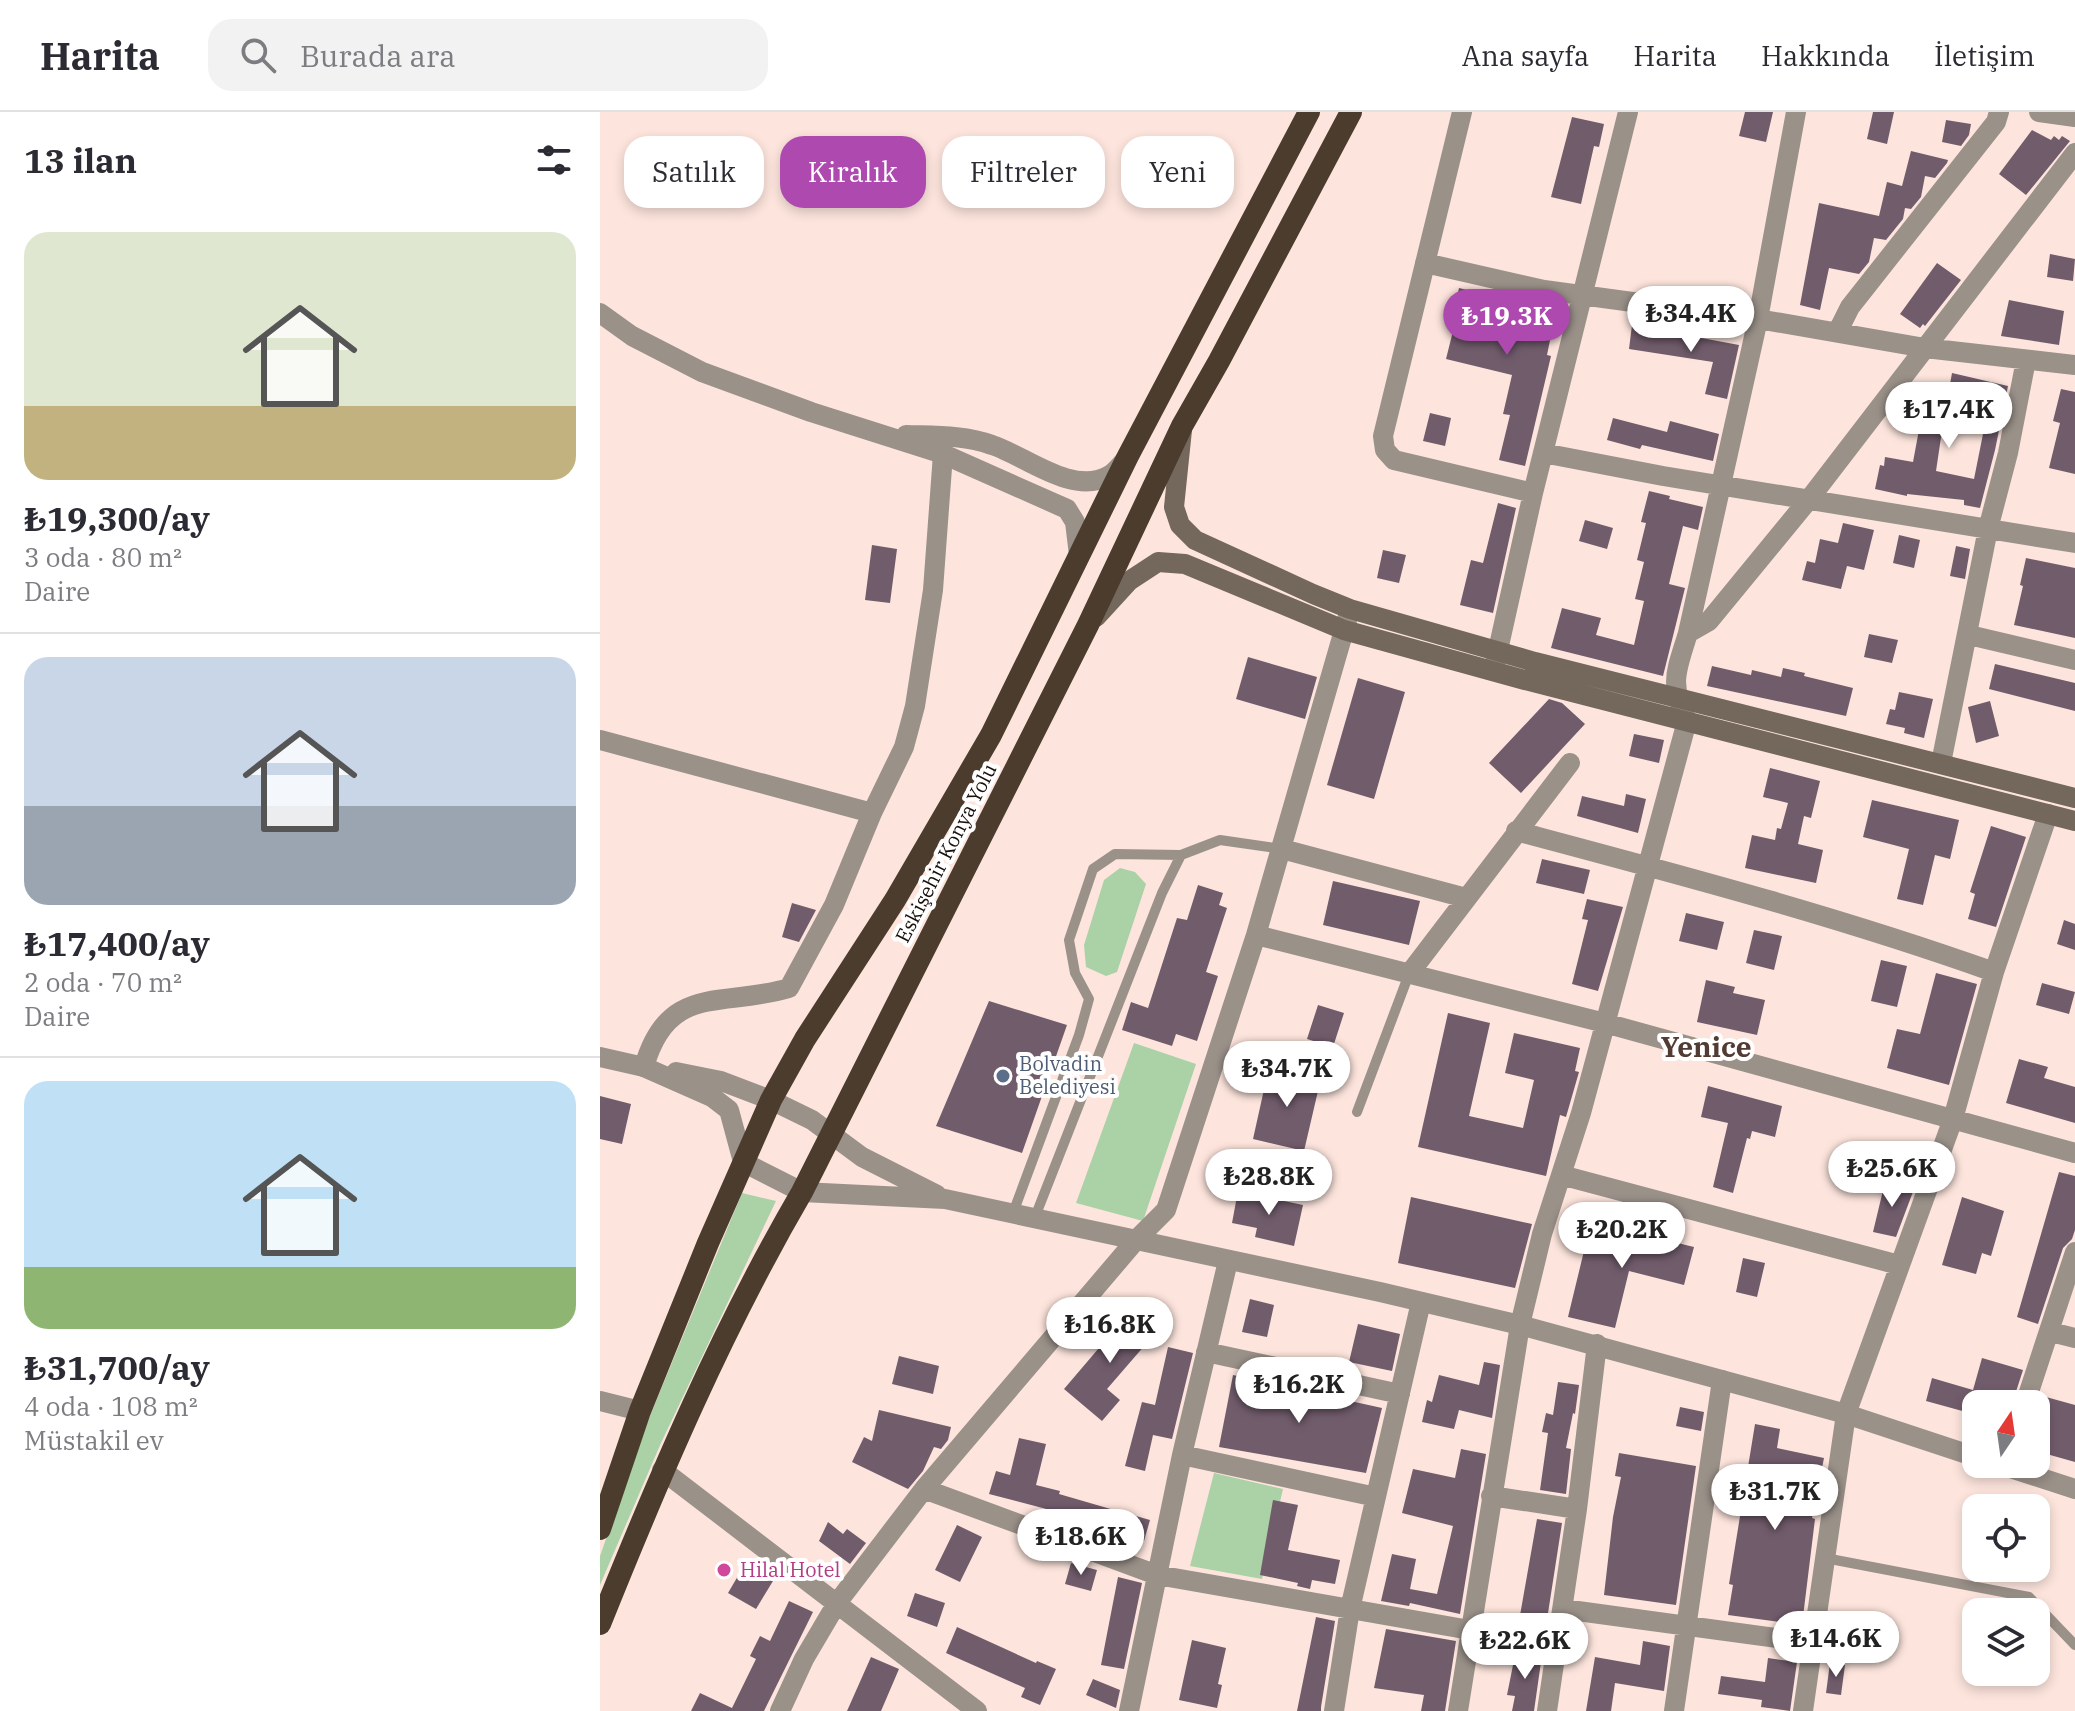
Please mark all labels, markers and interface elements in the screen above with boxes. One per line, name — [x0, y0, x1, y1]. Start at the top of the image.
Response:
search box — [208, 19, 768, 91]
text: Harita — [40, 31, 160, 80]
icon: search — [236, 33, 280, 77]
text: Burada ara — [300, 36, 456, 75]
text: Ana sayfa — [1462, 37, 1589, 74]
text: Harita — [1633, 37, 1717, 74]
text: Hakkında — [1761, 37, 1890, 74]
text: İletişim — [1934, 37, 2035, 74]
chip: Satılık — [624, 136, 764, 208]
chip: Kiralık — [780, 136, 926, 208]
chip: Filtreler — [942, 136, 1105, 208]
chip: Yeni — [1121, 136, 1234, 208]
text: 13 ilan — [24, 138, 137, 182]
icon: filters — [532, 138, 576, 182]
icon: home — [228, 284, 372, 428]
pin: ₺34.4K — [1626, 286, 1756, 354]
pin: ₺19.3K — [1442, 289, 1572, 357]
text: ₺34.4K — [1645, 295, 1737, 329]
text: ₺19.3K — [1461, 298, 1553, 332]
pin: ₺17.4K — [1884, 382, 2014, 450]
text: ₺17.4K — [1903, 391, 1995, 425]
text: ₺19,300/ay — [24, 496, 210, 540]
text: 3 oda · 80 m² — [24, 540, 182, 574]
text: Daire — [24, 574, 90, 608]
icon: home — [228, 709, 372, 853]
street label: Eskişehir Konya Yolu — [889, 759, 1002, 947]
text: ₺17,400/ay — [24, 921, 210, 965]
text: 2 oda · 70 m² — [24, 965, 182, 999]
text: Daire — [24, 999, 90, 1033]
district label: Yenice — [1660, 1028, 1752, 1065]
pin: ₺34.7K — [1222, 1041, 1352, 1109]
place label: Bolvadin Belediyesi — [1019, 1050, 1116, 1100]
text: ₺34.7K — [1241, 1050, 1333, 1084]
marker: Bolvadin Belediyesi — [994, 1067, 1012, 1085]
icon: home — [228, 1133, 372, 1277]
pin: ₺25.6K — [1827, 1141, 1957, 1209]
pin: ₺28.8K — [1204, 1149, 1334, 1217]
text: ₺25.6K — [1846, 1150, 1938, 1184]
text: ₺28.8K — [1223, 1158, 1315, 1192]
pin: ₺20.2K — [1557, 1202, 1687, 1270]
text: ₺20.2K — [1576, 1211, 1668, 1245]
pin: ₺16.8K — [1045, 1297, 1175, 1365]
text: ₺16.8K — [1064, 1306, 1156, 1340]
text: ₺31,700/ay — [24, 1345, 210, 1389]
pin: ₺16.2K — [1234, 1357, 1364, 1425]
text: ₺16.2K — [1253, 1366, 1345, 1400]
text: 4 oda · 108 m² — [24, 1389, 198, 1423]
north arrow — [1962, 1390, 2050, 1478]
map controls — [1962, 1390, 2050, 1686]
text: Müstakil ev — [24, 1423, 164, 1457]
pin: ₺31.7K — [1710, 1464, 1840, 1532]
text: ₺31.7K — [1729, 1473, 1821, 1507]
button: locate — [1962, 1494, 2050, 1582]
pin: ₺18.6K — [1016, 1509, 1146, 1577]
text: ₺18.6K — [1035, 1518, 1127, 1552]
place label: Hilal Hotel — [740, 1556, 840, 1583]
marker: Hilal Hotel — [715, 1561, 733, 1579]
button: layers — [1962, 1598, 2050, 1686]
pin: ₺14.6K — [1771, 1611, 1901, 1679]
pin: ₺22.6K — [1460, 1613, 1590, 1681]
text: ₺14.6K — [1790, 1620, 1882, 1654]
text: ₺22.6K — [1479, 1622, 1571, 1656]

